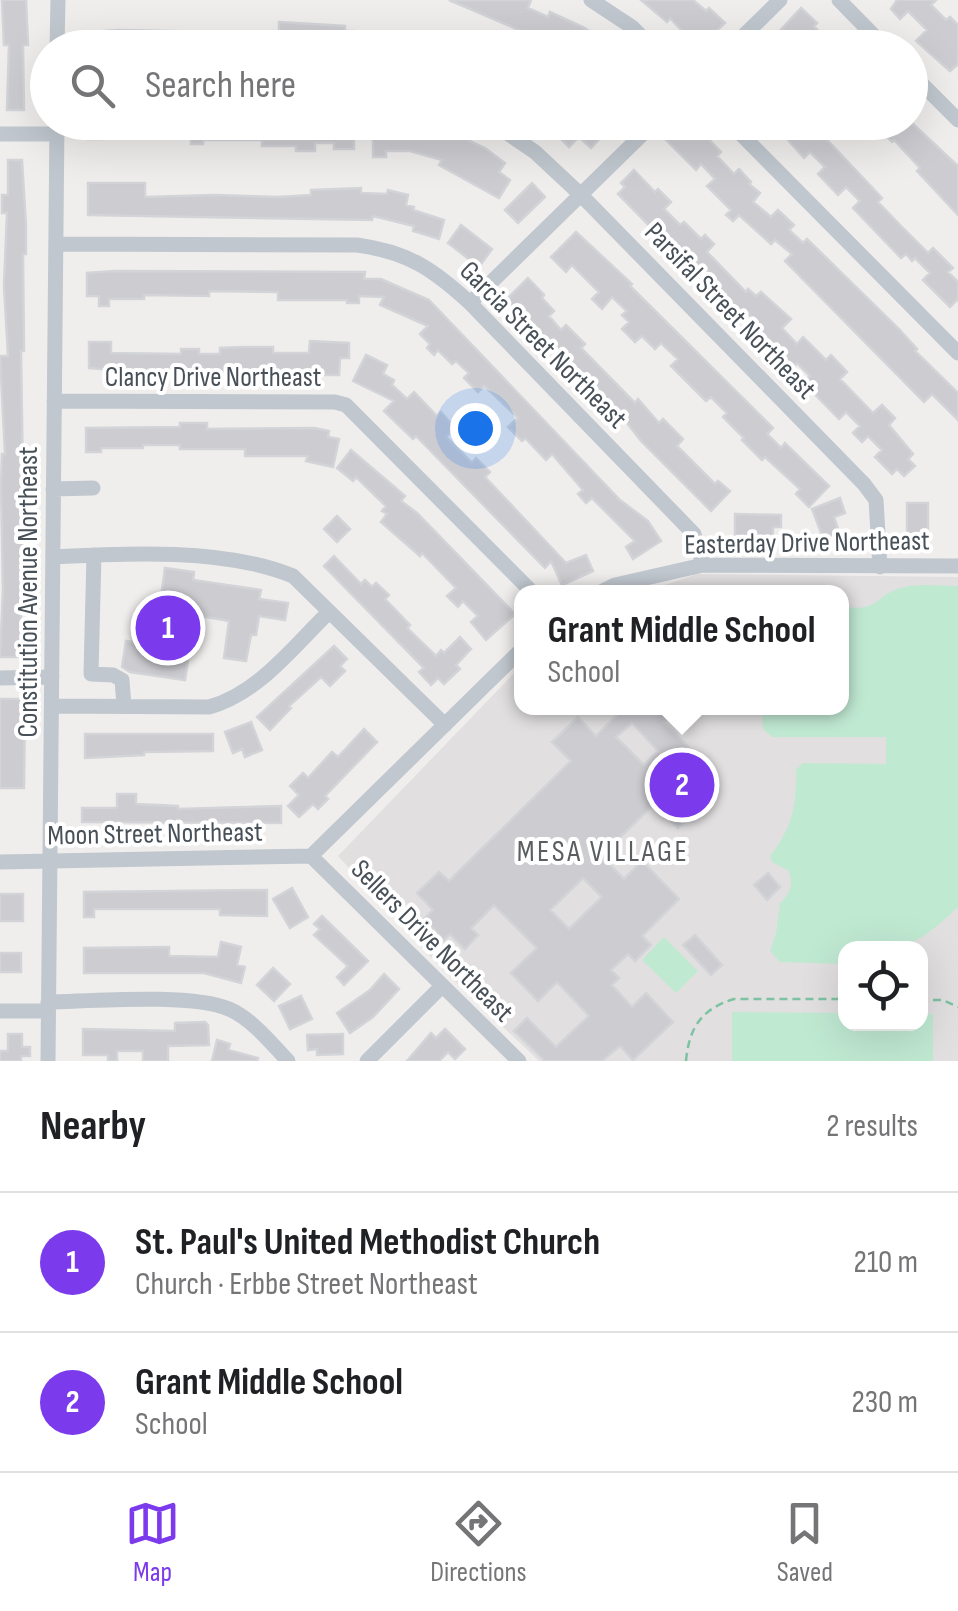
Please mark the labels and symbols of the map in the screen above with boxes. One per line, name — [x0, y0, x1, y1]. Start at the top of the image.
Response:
street label: Parsifal Street Northeast — [637, 216, 823, 406]
street label: Garcia Street Northeast — [453, 255, 633, 435]
street label: Clancy Drive Northeast — [105, 361, 321, 394]
your location — [450, 403, 501, 454]
street label: Constitution Avenue Northeast — [12, 446, 45, 738]
street label: Easterday Drive Northeast — [684, 524, 930, 562]
pin: 1 — [136, 590, 200, 666]
pin: 2 — [650, 748, 714, 822]
street label: Moon Street Northeast — [47, 816, 263, 852]
district label: MESA VILLAGE — [517, 834, 689, 870]
street label: Sellers Drive Northeast — [344, 853, 520, 1029]

